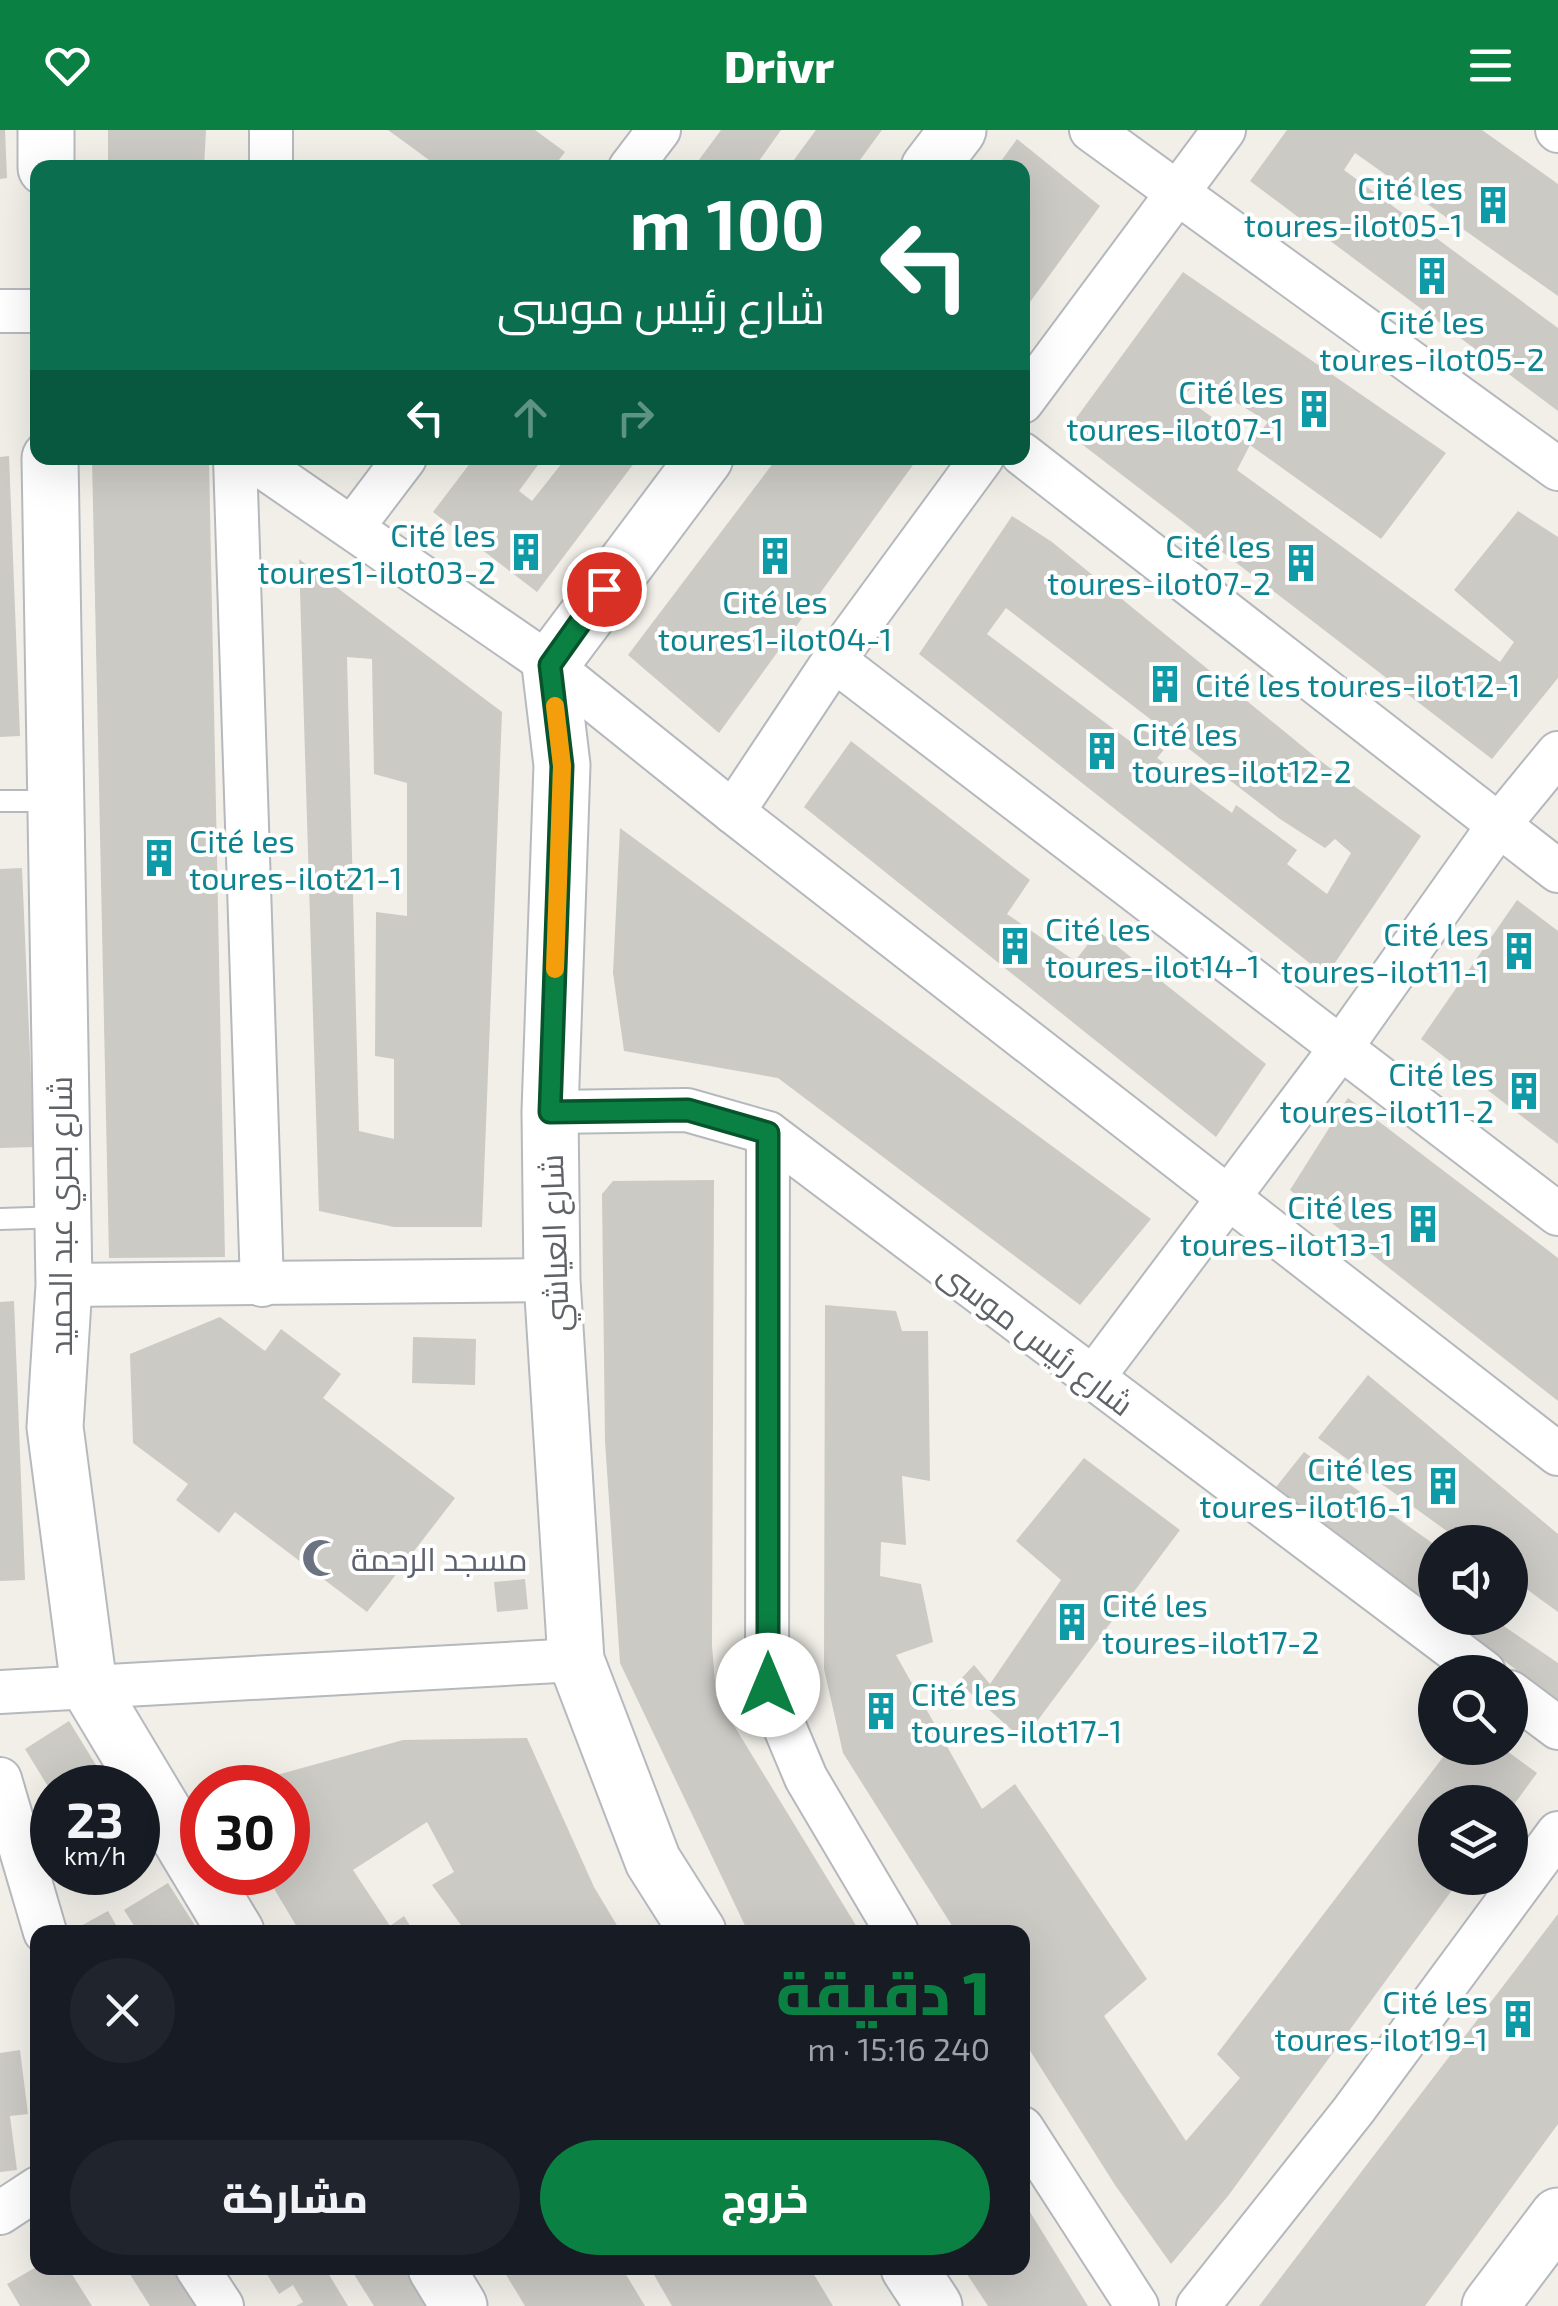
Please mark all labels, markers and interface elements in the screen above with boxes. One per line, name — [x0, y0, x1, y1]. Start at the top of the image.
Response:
icon: heart — [40, 38, 95, 93]
text: Drivr — [724, 38, 834, 92]
icon: menu — [1463, 38, 1518, 93]
place label: Cité les toures-ilot05-1 — [1244, 168, 1463, 243]
text: 100 m — [630, 180, 825, 264]
building icon: Cité les toures-ilot05-1 — [1472, 184, 1514, 226]
icon: left — [860, 200, 990, 330]
building icon: Cité les toures-ilot05-2 — [1411, 255, 1453, 297]
text: شارع رئيس موسى — [497, 279, 825, 333]
place label: Cité les toures-ilot05-2 — [1319, 302, 1545, 377]
place label: Cité les toures-ilot07-1 — [1066, 372, 1284, 447]
building icon: Cité les toures-ilot07-1 — [1293, 388, 1335, 430]
icon: left — [398, 390, 453, 445]
icon: ahead — [503, 390, 558, 445]
icon: right — [608, 390, 663, 445]
place label: Cité les toures1-ilot03-2 — [257, 515, 496, 590]
place label: Cité les toures-ilot07-2 — [1047, 526, 1271, 601]
building icon: Cité les toures1-ilot03-2 — [505, 531, 547, 573]
building icon: Cité les toures1-ilot04-1 — [754, 535, 796, 577]
building icon: Cité les toures-ilot07-2 — [1280, 542, 1322, 584]
pin — [562, 547, 647, 632]
icon: arrive — [577, 562, 632, 617]
place label: Cité les toures1-ilot04-1 — [658, 582, 892, 657]
building icon: Cité les toures-ilot12-1 — [1144, 663, 1186, 705]
place label: Cité les toures-ilot12-1 — [1195, 665, 1521, 703]
place label: Cité les toures-ilot12-2 — [1132, 714, 1352, 789]
building icon: Cité les toures-ilot12-2 — [1081, 730, 1123, 772]
place label: Cité les toures-ilot21-1 — [189, 821, 402, 896]
building icon: Cité les toures-ilot21-1 — [138, 837, 180, 879]
place label: Cité les toures-ilot14-1 — [1045, 909, 1260, 984]
place label: Cité les toures-ilot11-1 — [1281, 914, 1489, 989]
building icon: Cité les toures-ilot14-1 — [994, 925, 1036, 967]
building icon: Cité les toures-ilot11-1 — [1498, 930, 1540, 972]
place label: Cité les toures-ilot11-2 — [1280, 1054, 1494, 1129]
building icon: Cité les toures-ilot11-2 — [1503, 1070, 1545, 1112]
street label: شارع بحري عبد الحميد — [40, 1076, 86, 1356]
street label: شارع العياشي — [531, 1153, 582, 1332]
place label: Cité les toures-ilot13-1 — [1180, 1187, 1393, 1262]
building icon: Cité les toures-ilot13-1 — [1402, 1203, 1444, 1245]
street label: شارع رئيس موسى — [929, 1252, 1142, 1426]
place label: Cité les toures-ilot16-1 — [1199, 1449, 1413, 1524]
building icon: Cité les toures-ilot16-1 — [1422, 1465, 1464, 1507]
map controls — [1418, 1525, 1528, 1895]
button: sound — [1418, 1525, 1528, 1635]
mosque icon: مسجد الرحمة — [300, 1537, 342, 1579]
place label: مسجد الرحمة — [351, 1539, 527, 1578]
place label: Cité les toures-ilot17-2 — [1102, 1585, 1319, 1660]
building icon: Cité les toures-ilot17-2 — [1051, 1601, 1093, 1643]
position arrow — [716, 1633, 820, 1737]
button: search — [1418, 1655, 1528, 1765]
place label: Cité les toures-ilot17-1 — [911, 1674, 1122, 1749]
building icon: Cité les toures-ilot17-1 — [860, 1690, 902, 1732]
speed limit sign: 30 — [180, 1765, 310, 1895]
button: layers — [1418, 1785, 1528, 1895]
text: 23 — [66, 1788, 124, 1848]
text: km/h — [64, 1840, 126, 1870]
text: 1 دقيقة — [776, 1955, 990, 2027]
button: close — [70, 1958, 175, 2063]
place label: Cité les toures-ilot19-1 — [1274, 1982, 1488, 2057]
building icon: Cité les toures-ilot19-1 — [1497, 1998, 1539, 2040]
text: 240 m · 15:16 — [808, 2029, 990, 2067]
button: مشاركة — [70, 2140, 520, 2255]
button: خروج — [540, 2140, 990, 2255]

